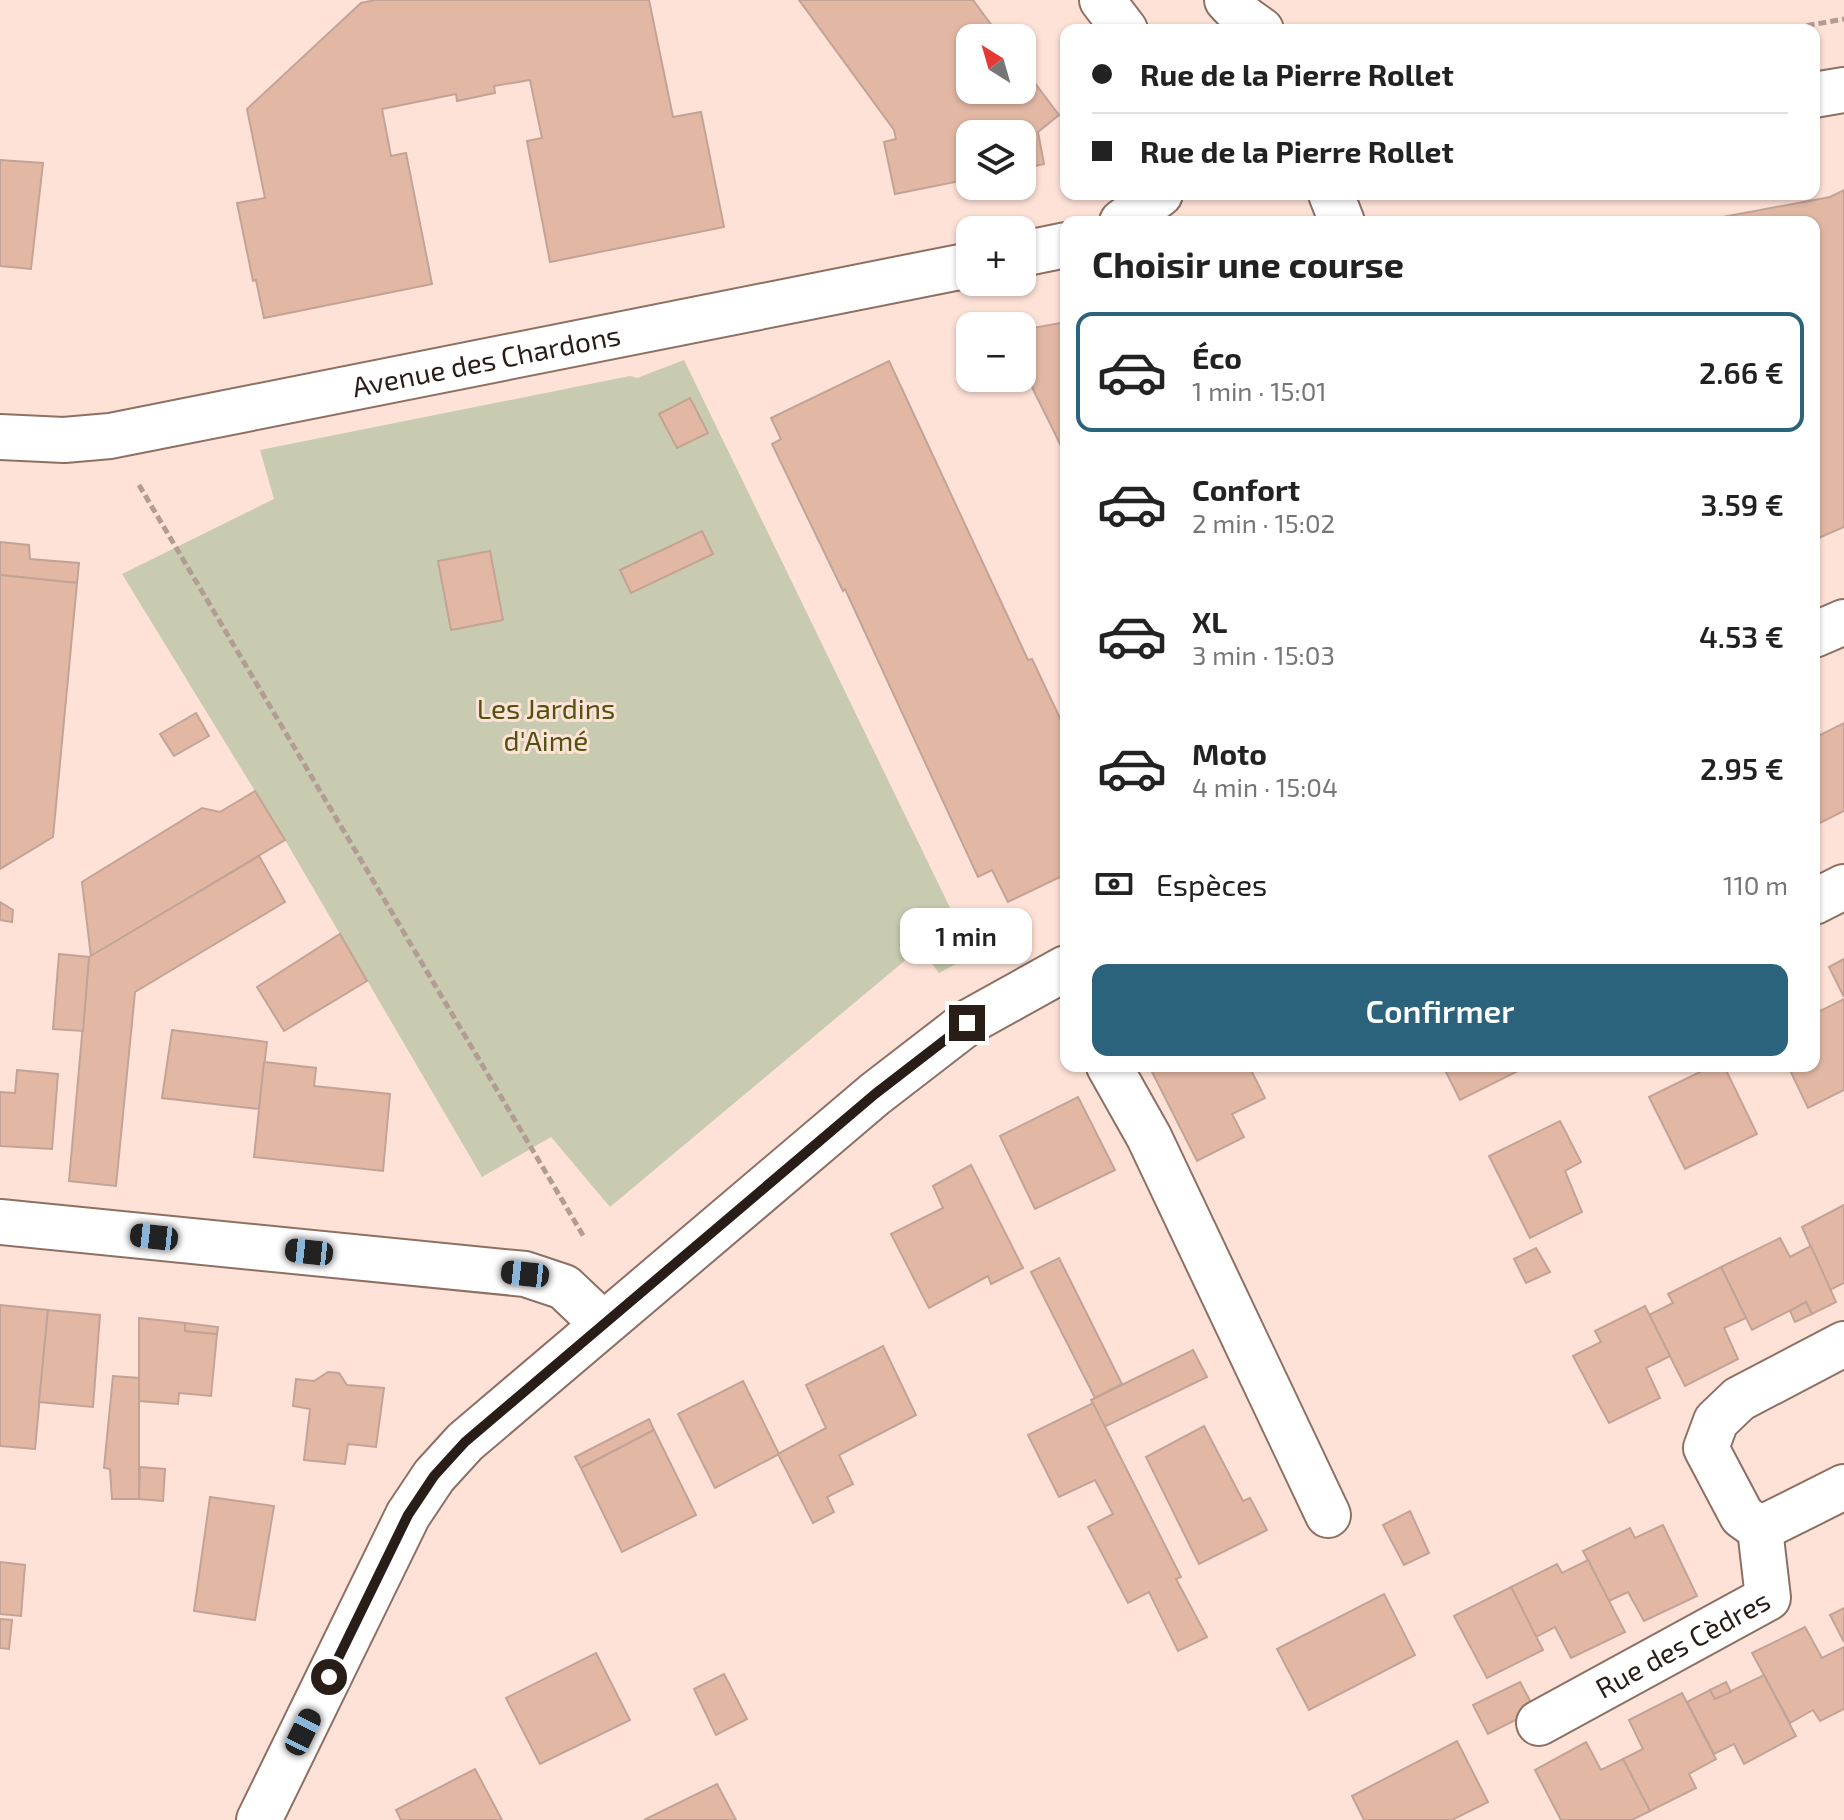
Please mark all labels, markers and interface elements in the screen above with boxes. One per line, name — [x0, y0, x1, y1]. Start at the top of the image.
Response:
north arrow — [956, 24, 1036, 104]
map controls — [956, 24, 1036, 392]
text: Rue de la Pierre Rollet — [1140, 56, 1454, 92]
button: layers — [956, 120, 1036, 200]
text: Rue de la Pierre Rollet — [1140, 133, 1454, 169]
button: + — [956, 216, 1036, 296]
text: Choisir une course — [1092, 242, 1404, 285]
button: − — [956, 312, 1036, 392]
street label: Avenue des Chardons — [349, 317, 623, 403]
icon: car — [1096, 336, 1168, 408]
text: Éco — [1192, 339, 1242, 375]
text: 2.66 € — [1699, 354, 1784, 390]
text: 1 min · 15:01 — [1192, 375, 1327, 406]
icon: car — [1096, 468, 1168, 540]
text: Confort — [1192, 471, 1300, 507]
text: 3.59 € — [1700, 486, 1784, 522]
text: 2 min · 15:02 — [1192, 507, 1335, 538]
icon: car — [1096, 600, 1168, 672]
text: XL — [1192, 603, 1227, 639]
text: 4.53 € — [1699, 618, 1784, 654]
text: 3 min · 15:03 — [1192, 639, 1335, 670]
park label: Les Jardins d'Aimé — [477, 691, 615, 757]
icon: car — [1096, 732, 1168, 804]
text: Moto — [1192, 735, 1267, 771]
text: 2.95 € — [1700, 750, 1784, 786]
text: 4 min · 15:04 — [1192, 771, 1338, 802]
icon: cash — [1092, 862, 1136, 906]
text: Espèces — [1156, 866, 1267, 902]
text: 110 m — [1723, 869, 1788, 900]
callout: 1 min — [901, 907, 1033, 963]
text: 1 min — [935, 920, 997, 951]
button: Confirmer — [1092, 964, 1788, 1056]
route end — [949, 1005, 985, 1041]
car — [129, 1223, 179, 1251]
car — [284, 1238, 334, 1266]
car — [500, 1260, 550, 1288]
street label: Rue des Cèdres — [1589, 1582, 1775, 1705]
route start — [311, 1659, 347, 1695]
car — [282, 1705, 324, 1759]

